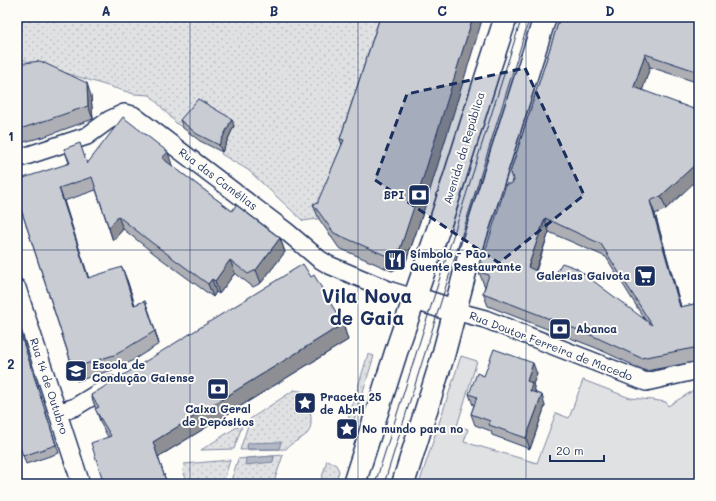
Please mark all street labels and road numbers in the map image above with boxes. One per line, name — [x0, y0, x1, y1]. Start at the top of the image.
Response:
street label: Avenida da República — [439, 90, 488, 206]
street label: Rua das Camélias — [176, 144, 261, 213]
street label: Rua Doutor Ferreira de Macedo — [467, 307, 635, 384]
street label: Rua 14 de Outubro — [27, 336, 72, 436]

